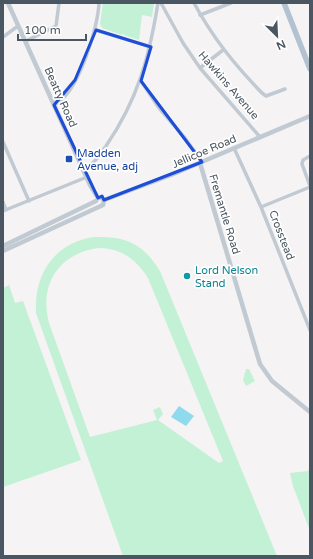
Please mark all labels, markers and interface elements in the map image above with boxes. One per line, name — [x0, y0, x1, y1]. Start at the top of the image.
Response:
scale bar — [18, 16, 86, 42]
north arrow — [257, 16, 297, 56]
text: 100 m — [24, 23, 61, 37]
text: N — [274, 37, 288, 52]
street label: Hawkins Avenue — [195, 49, 262, 122]
street label: Beatty Road — [41, 65, 80, 129]
street label: Jellicoe Road — [170, 132, 238, 171]
place label: Madden Avenue, adj — [77, 147, 138, 173]
marker: Madden Avenue, adj — [64, 154, 74, 164]
street label: Fremantle Road — [206, 172, 243, 256]
street label: Crosstead — [266, 208, 297, 262]
place label: Lord Nelson Stand — [195, 264, 258, 290]
marker: Lord Nelson Stand — [182, 271, 192, 281]

